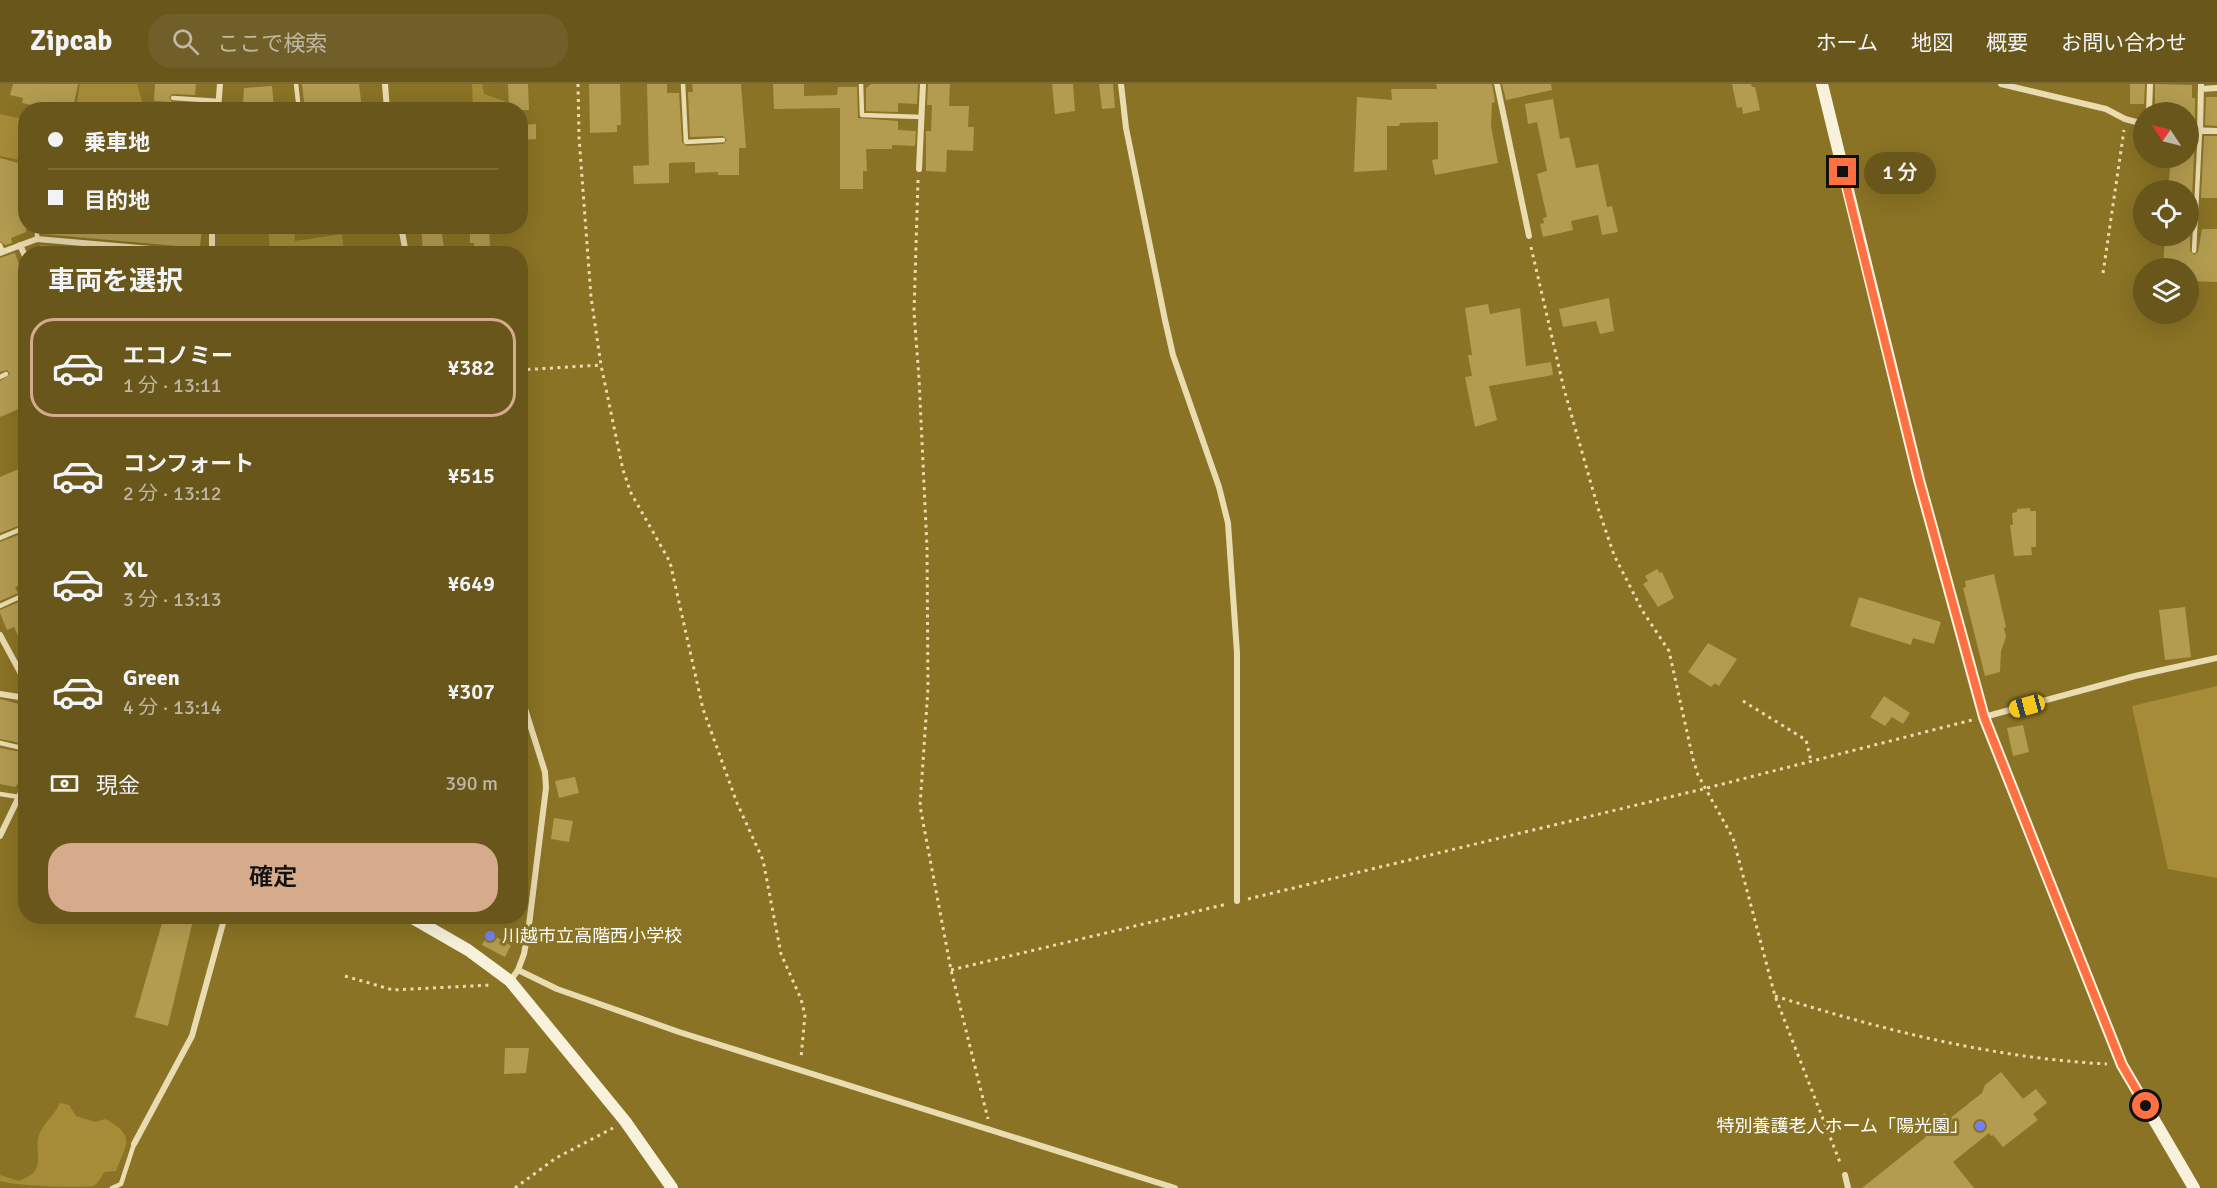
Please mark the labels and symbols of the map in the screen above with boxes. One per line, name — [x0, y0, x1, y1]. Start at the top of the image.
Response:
north arrow — [2133, 102, 2199, 168]
callout: 1 分 — [1864, 151, 1936, 193]
route end — [1829, 158, 1856, 185]
car — [2007, 693, 2047, 719]
place label: 川越市立高階西小学校 — [502, 925, 682, 947]
marker: 川越市立高階西小学校 — [483, 929, 497, 943]
route start — [2132, 1092, 2159, 1119]
place label: 特別養護老人ホーム「陽光園」 — [1717, 1115, 1968, 1137]
marker: 特別養護老人ホーム「陽光園」 — [1973, 1119, 1987, 1133]

